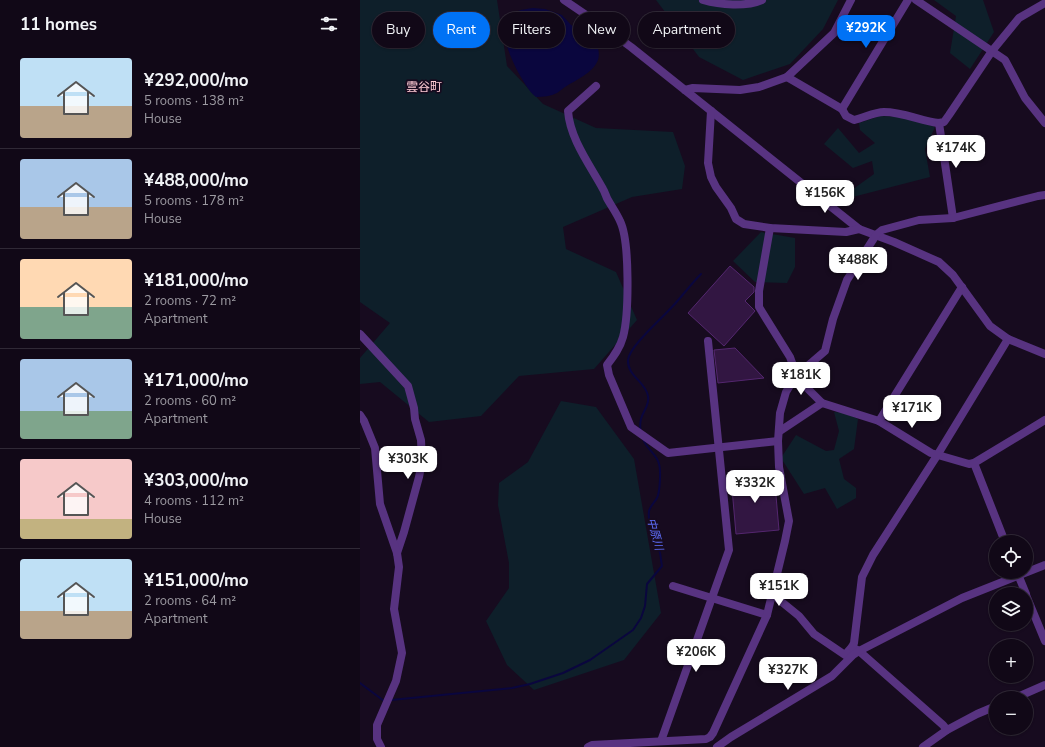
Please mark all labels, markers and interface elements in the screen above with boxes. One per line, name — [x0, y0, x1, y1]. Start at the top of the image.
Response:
chip: Buy — [372, 12, 425, 48]
chip: Rent — [433, 12, 490, 48]
chip: Filters — [498, 12, 565, 48]
chip: New — [573, 12, 630, 48]
chip: Apartment — [638, 12, 735, 48]
text: 11 homes — [20, 13, 97, 36]
icon: filters — [318, 13, 340, 35]
pin: ¥292K — [838, 15, 894, 49]
text: ¥292K — [846, 19, 886, 37]
text: ¥292,000/mo — [144, 69, 249, 92]
icon: home — [52, 74, 100, 122]
district label: 雲谷町 — [406, 79, 442, 95]
text: 5 rooms · 138 m² — [144, 92, 244, 110]
text: House — [144, 110, 182, 128]
pin: ¥174K — [928, 135, 984, 169]
text: ¥174K — [936, 139, 976, 157]
text: ¥488,000/mo — [144, 169, 249, 192]
icon: home — [52, 175, 100, 223]
pin: ¥156K — [797, 180, 853, 214]
text: ¥156K — [805, 184, 845, 202]
text: 5 rooms · 178 m² — [144, 192, 244, 210]
text: House — [144, 210, 182, 228]
pin: ¥488K — [830, 247, 886, 281]
text: ¥488K — [838, 251, 878, 269]
text: ¥181,000/mo — [144, 269, 249, 292]
icon: home — [52, 275, 100, 323]
text: 2 rooms · 72 m² — [144, 292, 236, 310]
text: Apartment — [144, 310, 207, 328]
pin: ¥181K — [773, 362, 829, 396]
text: ¥181K — [781, 366, 821, 384]
text: ¥171,000/mo — [144, 369, 249, 392]
icon: home — [52, 375, 100, 423]
text: 2 rooms · 60 m² — [144, 392, 236, 410]
pin: ¥171K — [884, 395, 940, 429]
text: ¥171K — [892, 399, 932, 417]
text: Apartment — [144, 410, 207, 428]
pin: ¥303K — [380, 446, 436, 480]
text: ¥303K — [388, 450, 428, 468]
text: ¥303,000/mo — [144, 469, 249, 492]
pin: ¥332K — [727, 470, 783, 504]
text: ¥332K — [735, 474, 775, 492]
icon: home — [52, 475, 100, 523]
text: 4 rooms · 112 m² — [144, 492, 244, 510]
text: House — [144, 510, 182, 528]
water label: 中原川 — [643, 516, 667, 553]
map controls — [989, 535, 1033, 735]
button: locate — [989, 535, 1033, 579]
text: ¥151,000/mo — [144, 569, 249, 592]
pin: ¥151K — [751, 573, 807, 607]
icon: home — [52, 575, 100, 623]
text: ¥151K — [759, 577, 799, 595]
button: layers — [989, 587, 1033, 631]
text: 2 rooms · 64 m² — [144, 592, 236, 610]
text: Apartment — [144, 610, 207, 628]
pin: ¥206K — [668, 639, 724, 673]
button: + — [989, 639, 1033, 683]
text: ¥206K — [676, 643, 716, 661]
pin: ¥327K — [760, 657, 816, 691]
text: ¥327K — [768, 661, 808, 679]
button: − — [989, 691, 1033, 735]

